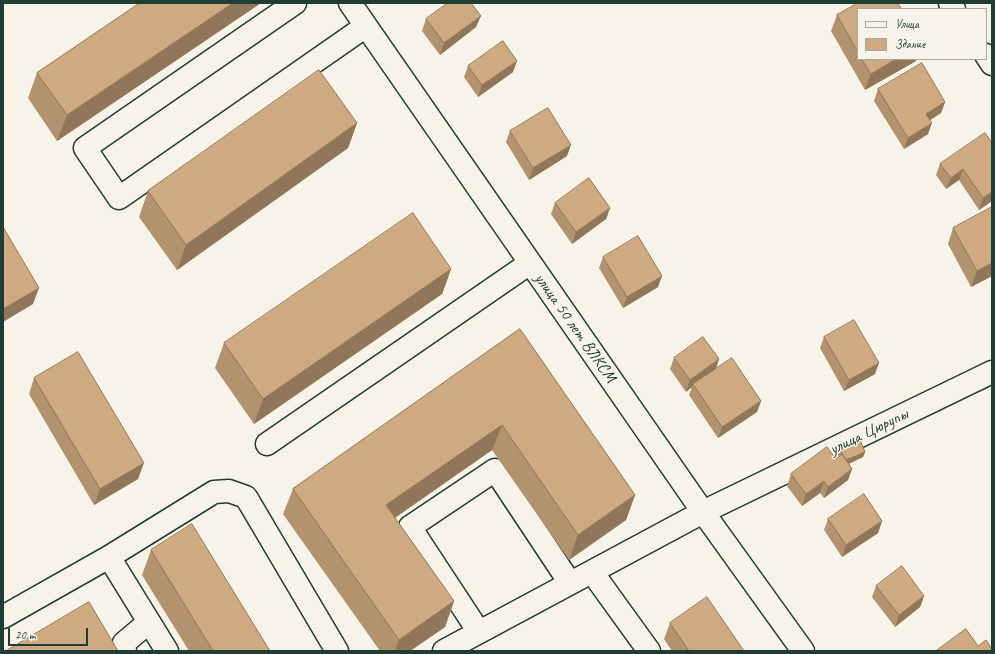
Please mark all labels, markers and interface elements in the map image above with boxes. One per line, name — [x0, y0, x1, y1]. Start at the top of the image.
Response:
legend — [857, 8, 987, 60]
text: Улица — [895, 16, 919, 32]
text: Здание — [895, 36, 925, 52]
street label: улица 50 лет ВЛКСМ — [530, 269, 620, 387]
street label: улица Цюрупы — [826, 404, 912, 460]
scale bar — [10, 620, 90, 646]
text: 20 m — [15, 627, 35, 643]

